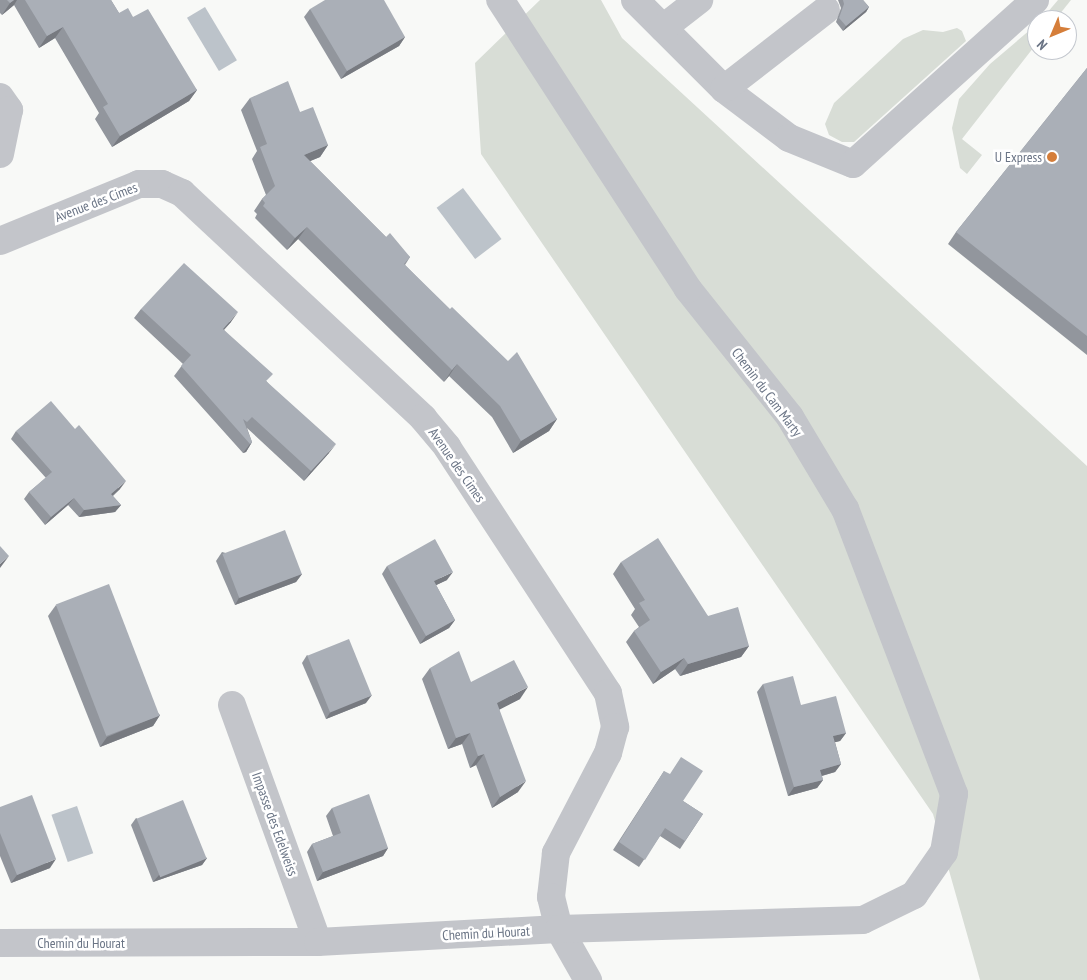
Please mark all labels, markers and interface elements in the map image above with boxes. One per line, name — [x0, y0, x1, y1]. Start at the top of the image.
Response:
north arrow — [1027, 10, 1077, 60]
text: N — [1033, 36, 1051, 54]
place label: U Express — [995, 149, 1042, 165]
marker: U Express — [1046, 151, 1058, 163]
street label: Avenue des Cimes — [52, 179, 140, 225]
street label: Chemin du Cam Marty — [728, 344, 806, 440]
street label: Avenue des Cimes — [425, 425, 489, 505]
street label: Impasse des Edelweiss — [248, 770, 302, 878]
street label: Chemin du Hourat — [442, 922, 530, 944]
street label: Chemin du Hourat — [37, 935, 125, 951]

